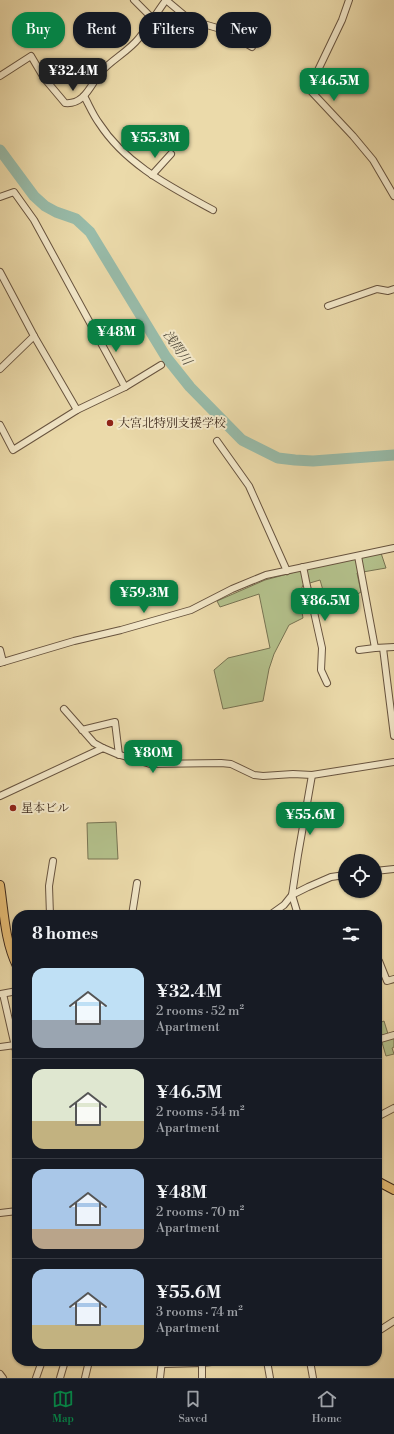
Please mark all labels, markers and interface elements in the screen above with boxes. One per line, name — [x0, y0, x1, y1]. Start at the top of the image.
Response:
chip: Buy — [12, 12, 65, 48]
chip: Rent — [73, 12, 131, 48]
chip: Filters — [139, 12, 208, 48]
chip: New — [216, 12, 271, 48]
pin: ¥32.4M — [40, 58, 106, 92]
text: ¥32.4M — [48, 63, 98, 79]
pin: ¥46.5M — [301, 68, 367, 102]
text: ¥46.5M — [309, 73, 359, 89]
pin: ¥55.3M — [122, 125, 188, 159]
text: ¥55.3M — [130, 130, 180, 146]
pin: ¥48M — [92, 319, 140, 353]
text: ¥48M — [96, 324, 136, 340]
water label: 浅間川 — [159, 327, 196, 370]
place label: 大宮北特別支援学校 — [118, 416, 226, 431]
marker: 大宮北特別支援学校 — [105, 418, 115, 428]
pin: ¥59.3M — [111, 580, 177, 614]
text: ¥59.3M — [119, 585, 169, 601]
pin: ¥86.5M — [292, 588, 358, 622]
text: ¥86.5M — [300, 593, 350, 609]
pin: ¥80M — [129, 740, 177, 774]
text: ¥80M — [133, 745, 173, 761]
place label: 星本ビル — [21, 801, 69, 816]
pin: ¥55.6M — [277, 802, 343, 836]
marker: 星本ビル — [8, 803, 18, 813]
text: ¥55.6M — [285, 807, 335, 823]
map controls — [338, 854, 382, 898]
button: locate — [338, 854, 382, 898]
text: 8 homes — [32, 923, 98, 945]
icon: filters — [340, 923, 362, 945]
text: ¥32.4M — [156, 981, 222, 1003]
icon: home — [64, 984, 112, 1032]
text: 2 rooms · 52 m² — [156, 1003, 244, 1019]
text: Apartment — [156, 1019, 220, 1035]
text: ¥46.5M — [156, 1082, 222, 1104]
icon: home — [64, 1085, 112, 1133]
text: 2 rooms · 54 m² — [156, 1104, 245, 1120]
text: Apartment — [156, 1120, 220, 1136]
text: ¥48M — [156, 1182, 207, 1204]
icon: home — [64, 1185, 112, 1233]
text: 2 rooms · 70 m² — [156, 1204, 244, 1220]
text: Apartment — [156, 1220, 220, 1236]
text: ¥55.6M — [156, 1282, 221, 1304]
icon: home — [64, 1285, 112, 1333]
text: 3 rooms · 74 m² — [156, 1304, 243, 1320]
text: Apartment — [156, 1320, 220, 1336]
tab: Map — [52, 1388, 74, 1426]
tab: Saved — [178, 1388, 207, 1426]
tab: Home — [312, 1388, 342, 1426]

